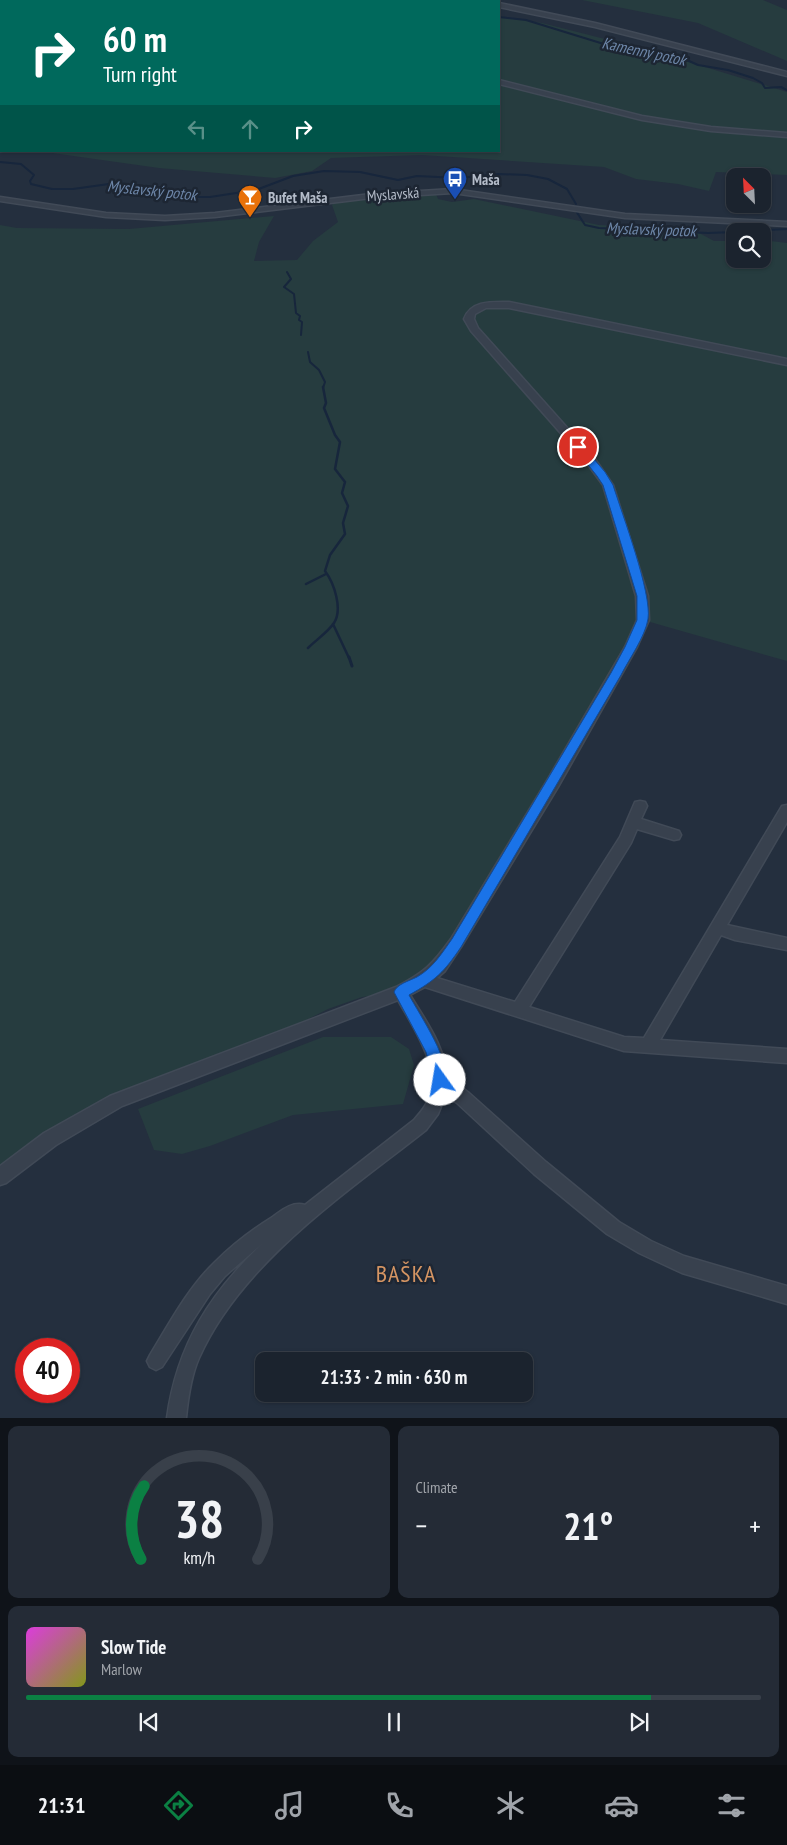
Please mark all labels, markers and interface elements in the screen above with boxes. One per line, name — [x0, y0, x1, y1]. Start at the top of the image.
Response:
text: 60 m — [103, 16, 167, 62]
icon: right — [20, 20, 85, 85]
water label: Kamenný potok — [600, 32, 690, 70]
text: Turn right — [103, 60, 177, 88]
icon: left — [183, 115, 211, 143]
icon: ahead — [236, 115, 264, 143]
icon: right — [289, 115, 317, 143]
bus stop icon: Maša — [442, 166, 468, 200]
north arrow — [726, 168, 771, 212]
map controls — [726, 168, 771, 268]
place label: Maša — [472, 170, 500, 189]
water label: Myslavský potok — [106, 175, 199, 205]
street label: Myslavská — [366, 183, 420, 205]
bar icon: Bufet Maša — [237, 184, 263, 218]
place label: Bufet Maša — [268, 188, 328, 207]
water label: Myslavský potok — [606, 217, 698, 241]
button: search — [726, 223, 771, 268]
pin — [557, 426, 599, 468]
icon: arrive — [564, 433, 592, 461]
position arrow — [413, 1053, 465, 1105]
district label: BAŠKA — [376, 1258, 436, 1289]
speed limit sign: 40 — [15, 1338, 80, 1403]
text: 21:33 · 2 min · 630 m — [321, 1365, 467, 1389]
text: Climate — [416, 1477, 458, 1497]
text: 38 — [174, 1485, 224, 1552]
text: 21° — [563, 1501, 613, 1550]
text: − — [416, 1507, 427, 1544]
text: + — [749, 1507, 761, 1544]
text: km/h — [183, 1546, 215, 1569]
text: Slow Tide — [101, 1635, 166, 1659]
text: Marlow — [101, 1659, 142, 1679]
icon: previous — [135, 1708, 163, 1736]
icon: pause — [380, 1708, 408, 1736]
icon: next — [625, 1708, 653, 1736]
icon: directions — [161, 1788, 196, 1823]
icon: music — [272, 1788, 307, 1823]
icon: phone — [382, 1788, 417, 1823]
icon: climate — [493, 1788, 528, 1823]
icon: car — [604, 1788, 639, 1823]
icon: filters — [714, 1788, 749, 1823]
text: 21:31 — [38, 1791, 85, 1819]

